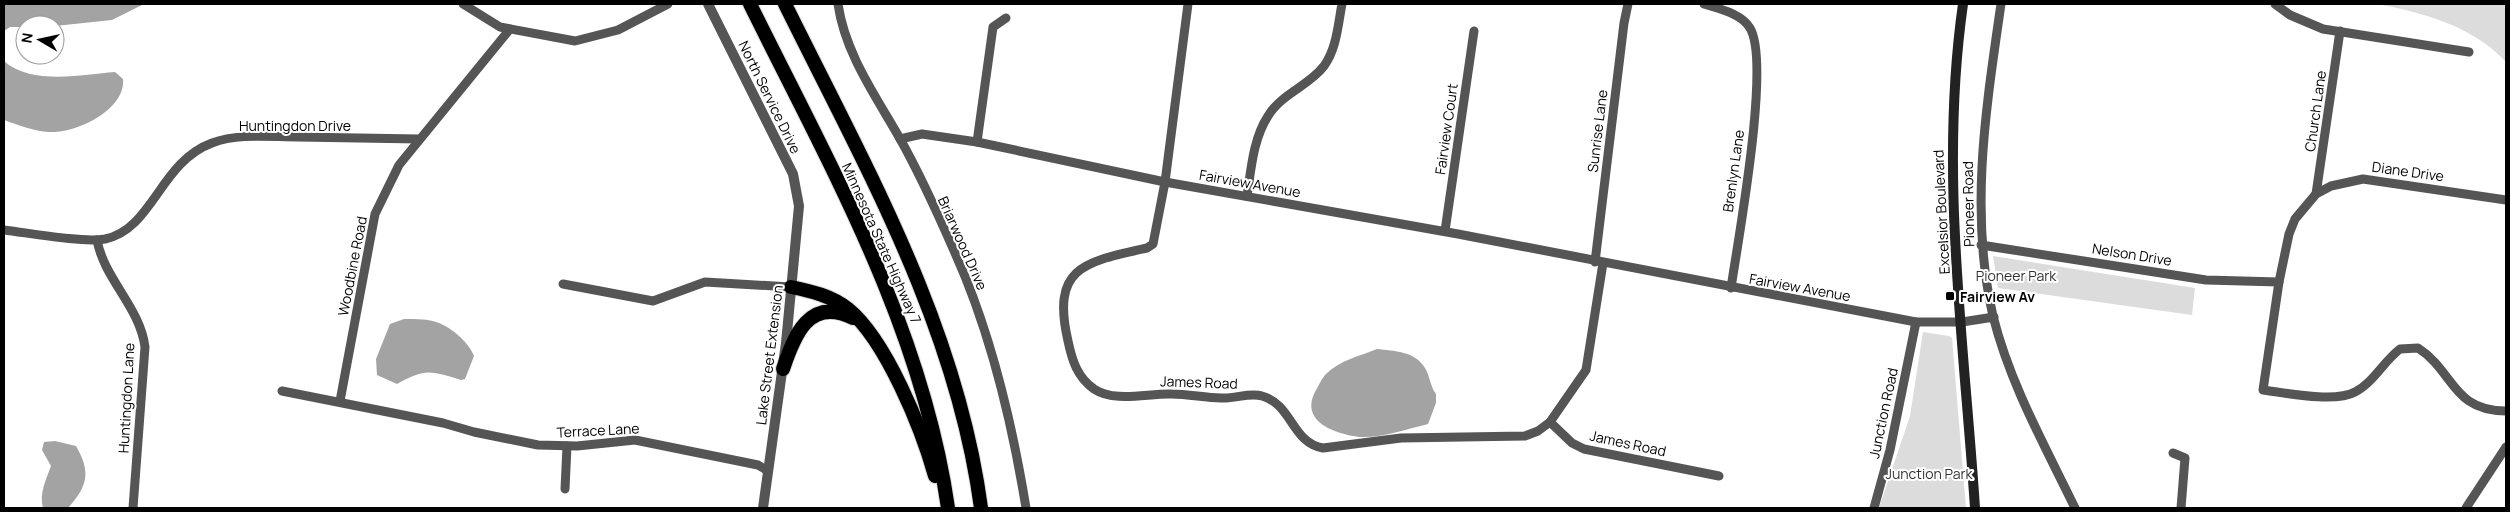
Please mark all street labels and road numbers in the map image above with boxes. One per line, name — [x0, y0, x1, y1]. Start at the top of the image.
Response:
street label: North Service Drive — [734, 37, 806, 157]
street label: Church Lane — [2300, 69, 2330, 153]
street label: Fairview Court — [1430, 82, 1462, 176]
street label: Sunrise Lane — [1582, 89, 1612, 173]
street label: Huntingdon Drive — [239, 116, 351, 135]
street label: Brenlyn Lane — [1718, 129, 1748, 213]
street label: Excelsior Boulevard — [1928, 149, 1954, 275]
street label: Diane Drive — [2371, 157, 2445, 185]
street label: Minnesota State Highway 7 — [838, 160, 926, 326]
street label: Pioneer Road — [1958, 161, 1978, 247]
street label: Fairview Avenue — [1198, 165, 1302, 201]
street label: Briarwood Drive — [934, 193, 992, 293]
street label: Woodbine Road — [333, 215, 371, 317]
street label: Nelson Drive — [2091, 238, 2173, 270]
street label: Fairview Avenue — [1748, 269, 1852, 305]
street label: Lake Street Extension — [751, 284, 787, 426]
street label: Huntingdon Lane — [114, 342, 138, 454]
street label: Junction Road — [1864, 366, 1902, 460]
street label: James Road — [1160, 371, 1238, 393]
street label: Terrace Lane — [556, 418, 640, 442]
street label: James Road — [1588, 426, 1668, 460]

